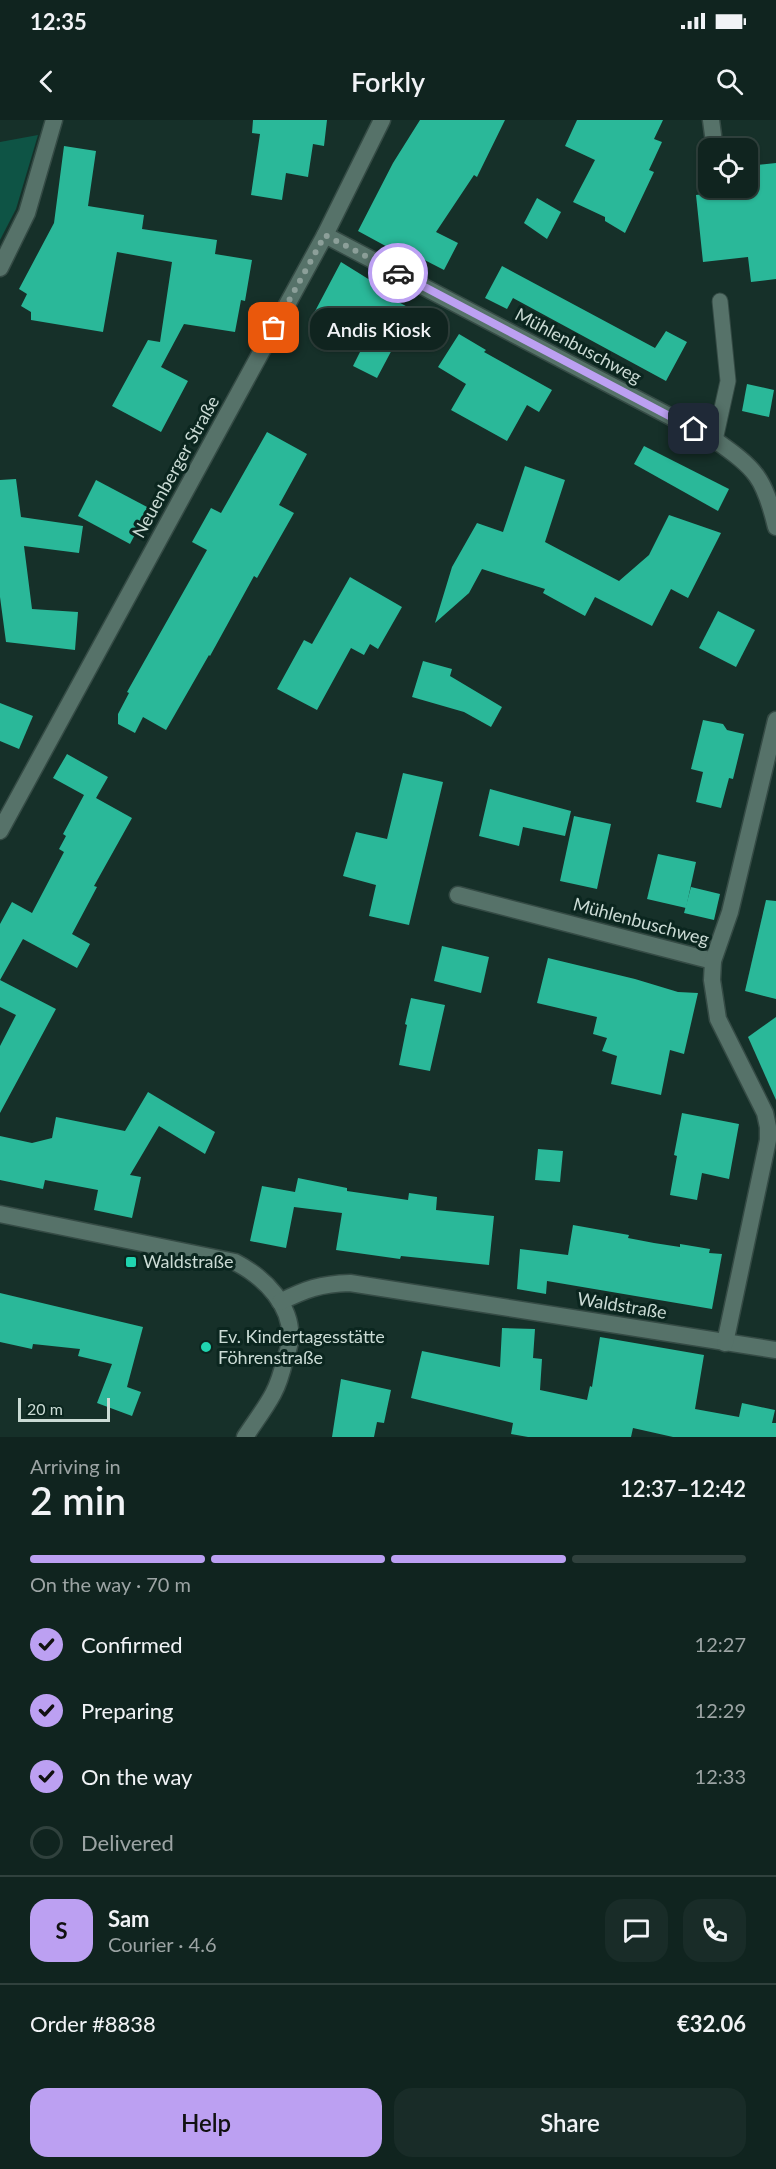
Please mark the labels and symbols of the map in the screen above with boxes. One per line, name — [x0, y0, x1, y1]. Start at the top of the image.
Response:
courier — [368, 243, 428, 303]
pin — [248, 302, 299, 353]
street label: Mühlenbuschweg — [512, 303, 645, 388]
callout: Andis Kiosk — [310, 307, 448, 349]
street label: Neuenberger Straße — [127, 392, 223, 541]
pin — [668, 403, 719, 454]
street label: Mühlenbuschweg — [571, 892, 712, 950]
place label: Waldstraße — [143, 1250, 233, 1272]
marker: Waldstraße — [124, 1255, 138, 1269]
street label: Waldstraße — [576, 1287, 669, 1323]
place label: Ev. Kindertagesstätte Föhrenstraße — [218, 1325, 385, 1368]
marker: Ev. Kindertagesstätte Föhrenstraße — [199, 1340, 213, 1354]
scale bar — [18, 1395, 110, 1422]

